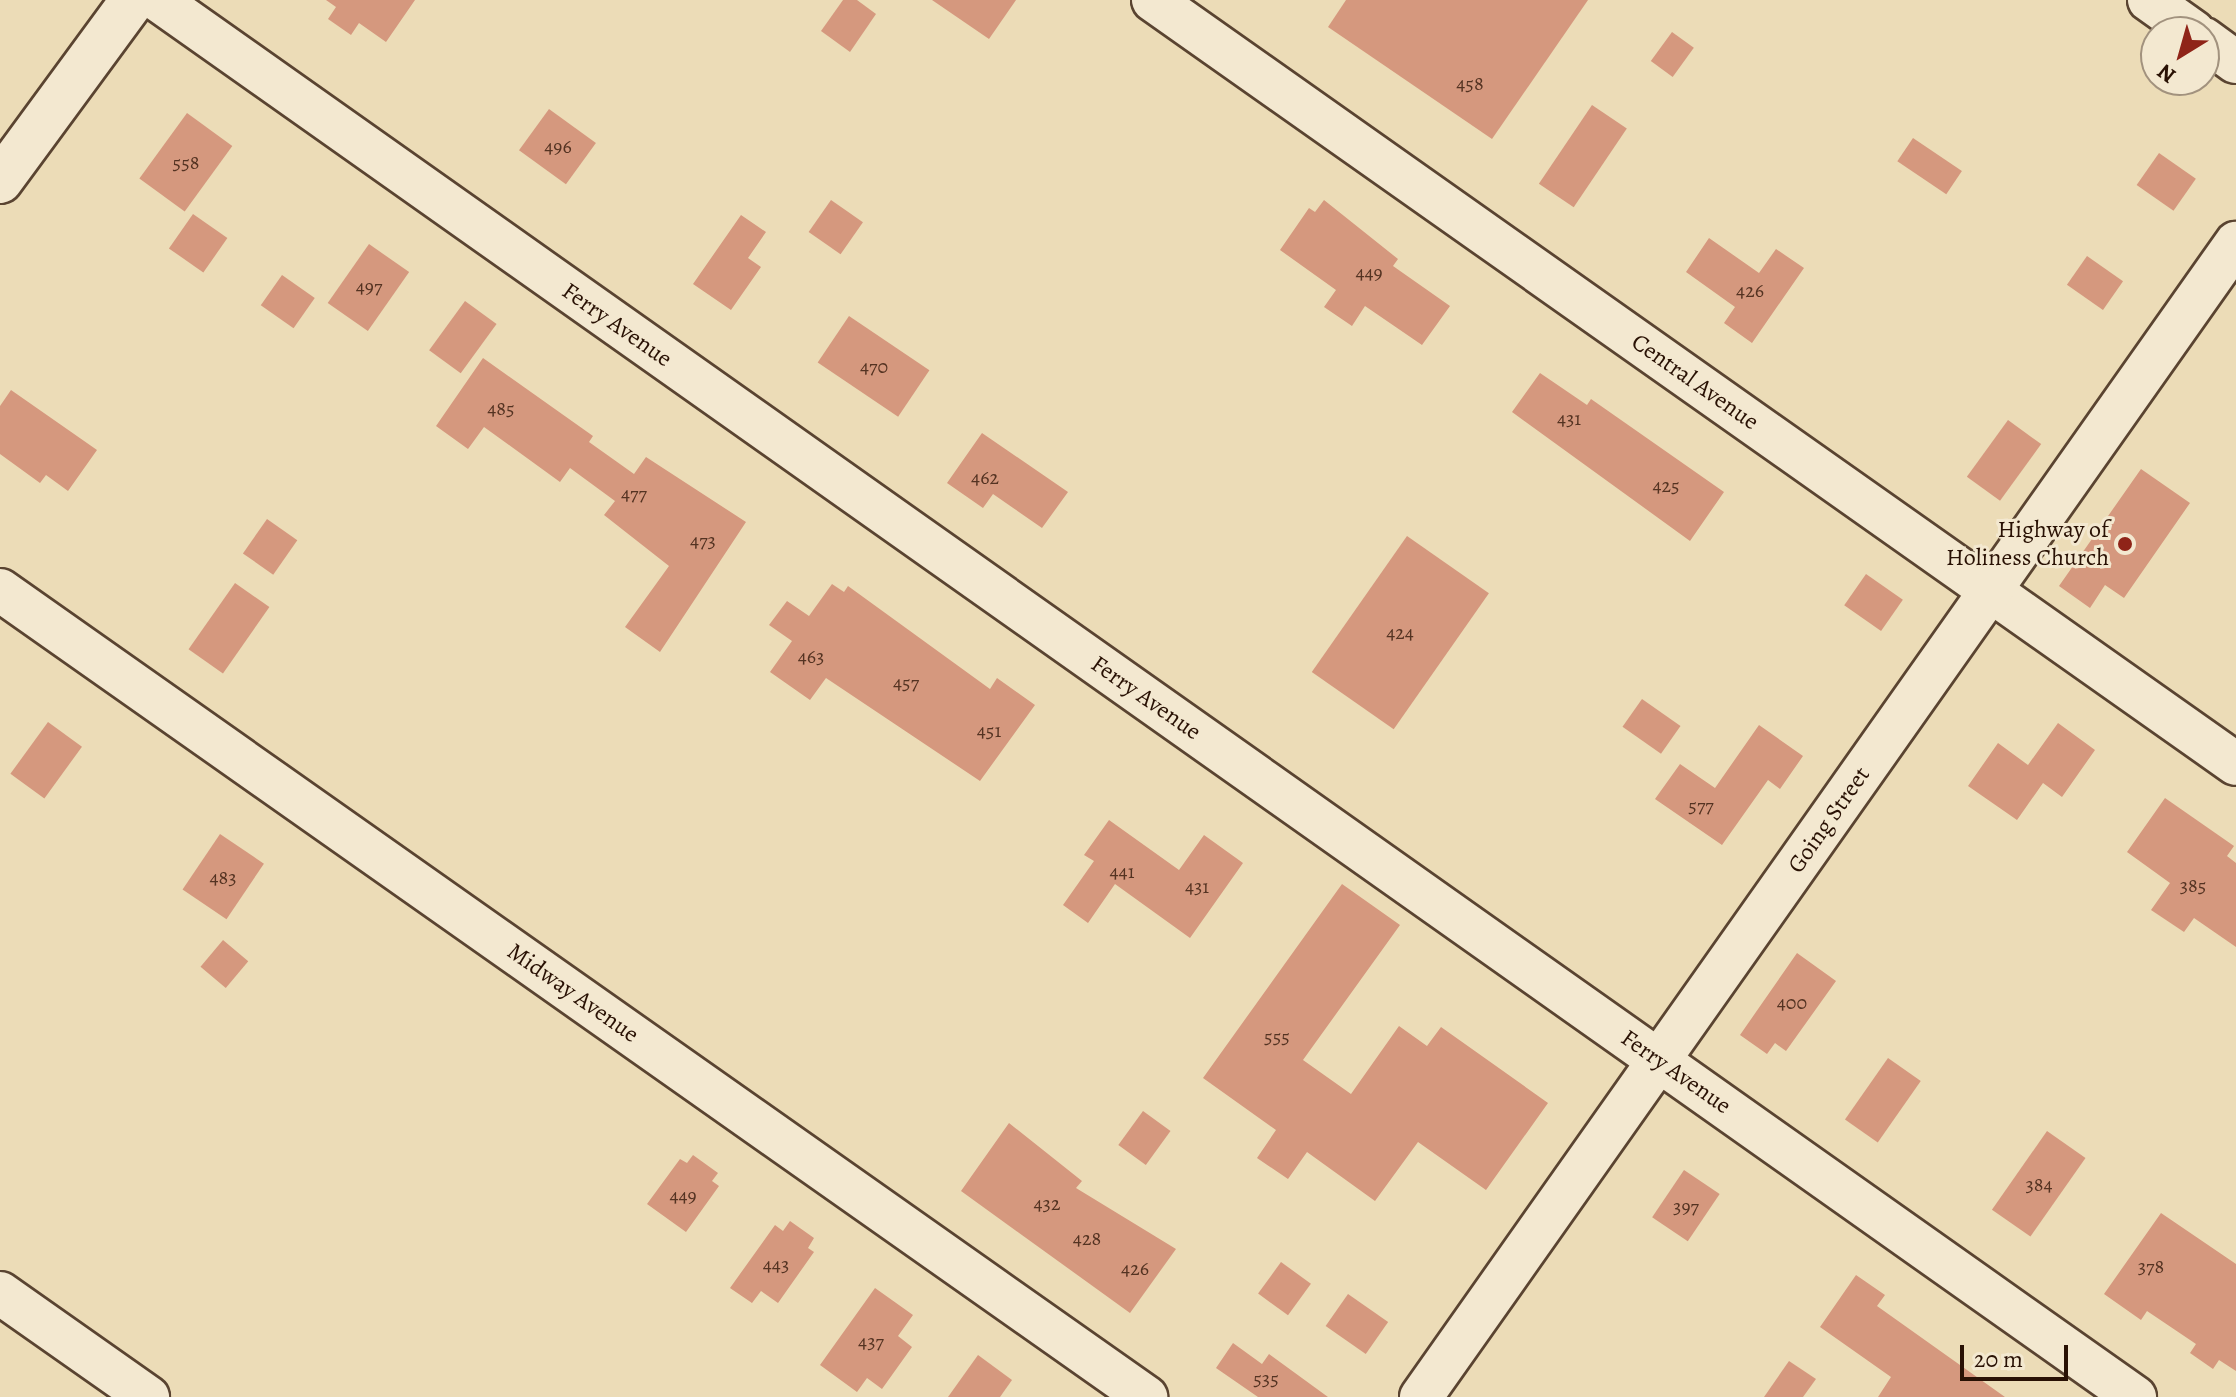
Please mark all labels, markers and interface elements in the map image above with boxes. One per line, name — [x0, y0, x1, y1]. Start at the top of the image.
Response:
north arrow — [2140, 16, 2220, 96]
text: N — [2151, 57, 2182, 90]
house number: 458 — [1456, 71, 1484, 95]
house number: 496 — [544, 134, 572, 158]
house number: 558 — [173, 150, 199, 174]
house number: 449 — [1355, 260, 1383, 284]
house number: 497 — [356, 274, 382, 298]
street label: Ferry Avenue — [556, 277, 678, 373]
house number: 426 — [1736, 278, 1764, 302]
street label: Central Avenue — [1626, 328, 1764, 436]
house number: 470 — [860, 354, 888, 378]
house number: 485 — [487, 396, 515, 420]
house number: 431 — [1557, 406, 1581, 430]
house number: 462 — [971, 465, 999, 489]
house number: 425 — [1652, 473, 1680, 497]
house number: 477 — [621, 481, 647, 505]
place label: Highway of Holiness Church — [1946, 516, 2109, 572]
house number: 473 — [690, 528, 716, 552]
marker: Highway of Holiness Church — [2116, 535, 2134, 553]
house number: 424 — [1386, 620, 1414, 644]
house number: 463 — [798, 644, 824, 668]
street label: Ferry Avenue — [1085, 650, 1207, 746]
house number: 457 — [893, 670, 919, 694]
house number: 451 — [977, 718, 1001, 742]
street label: Going Street — [1782, 761, 1876, 879]
house number: 577 — [1688, 793, 1714, 817]
house number: 441 — [1110, 859, 1134, 883]
house number: 483 — [209, 865, 237, 889]
house number: 385 — [2180, 873, 2206, 897]
house number: 431 — [1185, 874, 1209, 898]
street label: Midway Avenue — [502, 937, 644, 1049]
house number: 400 — [1777, 990, 1807, 1014]
house number: 555 — [1264, 1024, 1290, 1048]
street label: Ferry Avenue — [1615, 1024, 1737, 1120]
house number: 384 — [2025, 1172, 2053, 1196]
house number: 449 — [669, 1183, 697, 1207]
house number: 432 — [1034, 1191, 1060, 1215]
house number: 397 — [1673, 1194, 1699, 1218]
house number: 428 — [1073, 1226, 1101, 1250]
house number: 443 — [763, 1252, 789, 1276]
house number: 378 — [2138, 1254, 2164, 1278]
house number: 426 — [1121, 1256, 1149, 1280]
house number: 437 — [858, 1329, 884, 1353]
scale bar — [1964, 1329, 2072, 1379]
text: 20 m — [1974, 1343, 2023, 1375]
house number: 535 — [1253, 1366, 1279, 1390]

